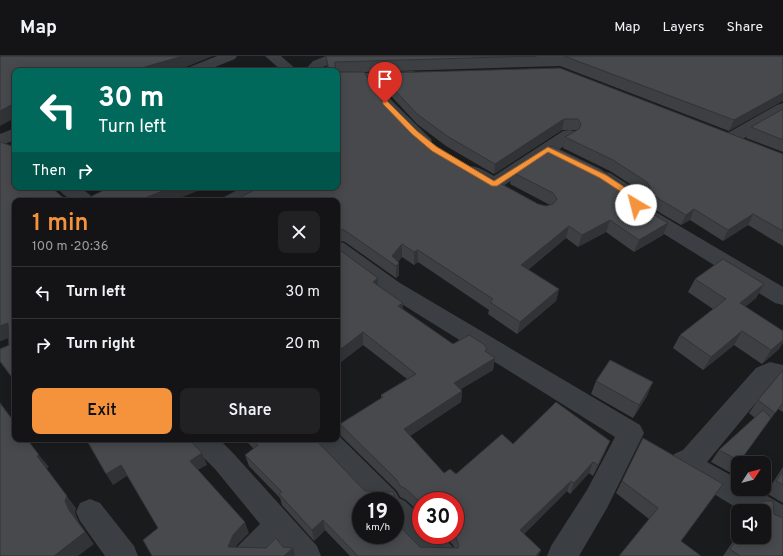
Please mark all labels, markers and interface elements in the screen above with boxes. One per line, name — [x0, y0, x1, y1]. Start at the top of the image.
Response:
text: Map — [20, 16, 57, 40]
text: Map — [614, 19, 640, 36]
text: Layers — [662, 19, 704, 36]
text: Share — [726, 19, 763, 36]
pin — [368, 62, 402, 103]
icon: arrive — [374, 68, 396, 90]
text: 30 m — [98, 81, 164, 117]
icon: left — [32, 84, 84, 136]
text: Turn left — [98, 116, 166, 139]
icon: right — [74, 160, 96, 182]
text: Then — [32, 162, 66, 181]
position arrow — [615, 184, 657, 226]
text: 1 min — [32, 209, 89, 239]
button: close — [278, 211, 320, 253]
text: 100 m · 20:36 — [32, 239, 108, 255]
icon: left — [32, 282, 54, 304]
text: Turn left — [66, 283, 126, 302]
text: 30 m — [285, 283, 320, 302]
icon: right — [32, 334, 54, 356]
text: Turn right — [66, 335, 135, 354]
text: 20 m — [285, 335, 320, 354]
button: Exit — [32, 388, 172, 434]
button: Share — [180, 388, 320, 434]
north arrow — [731, 456, 771, 496]
map controls — [731, 456, 771, 544]
speed limit sign: 30 — [412, 492, 464, 544]
text: 19 — [368, 500, 388, 526]
button: sound — [731, 504, 771, 544]
text: km/h — [366, 521, 390, 534]

